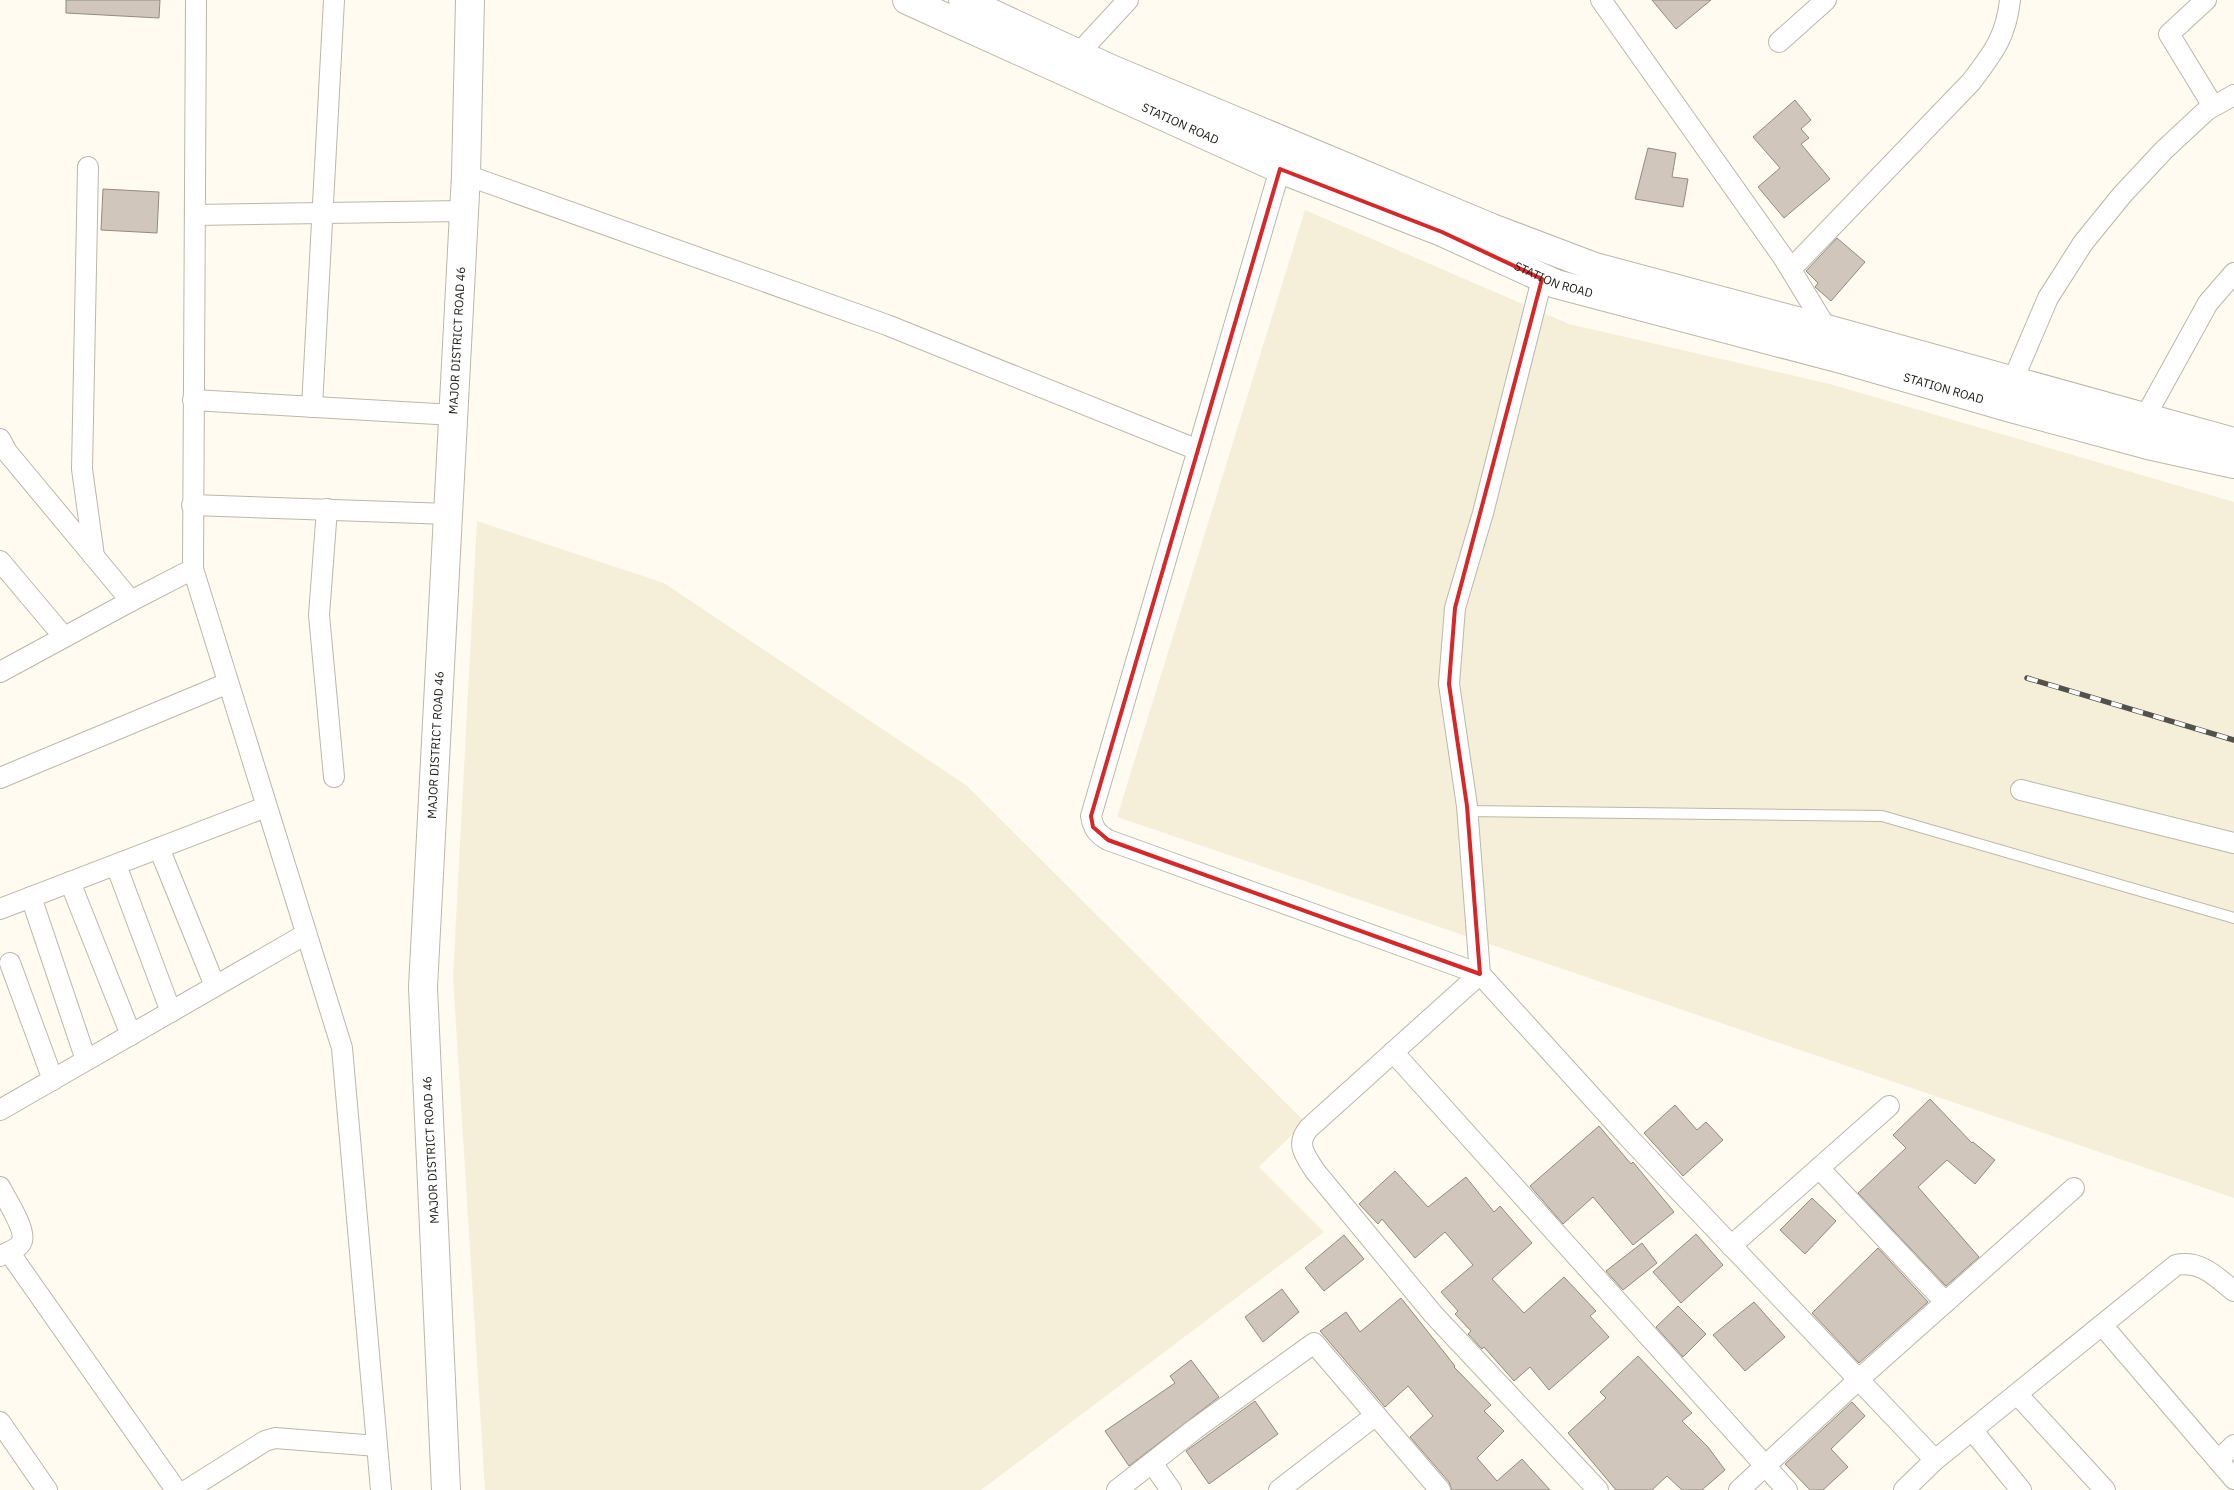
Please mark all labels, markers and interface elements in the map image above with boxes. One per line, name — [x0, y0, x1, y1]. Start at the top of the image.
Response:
street label: STATION ROAD — [1140, 99, 1221, 147]
street label: STATION ROAD — [1512, 258, 1595, 300]
street label: MAJOR DISTRICT ROAD 46 — [445, 266, 468, 415]
street label: STATION ROAD — [1902, 369, 1986, 407]
street label: MAJOR DISTRICT ROAD 46 — [424, 671, 447, 819]
street label: MAJOR DISTRICT ROAD 46 — [419, 1076, 442, 1224]

